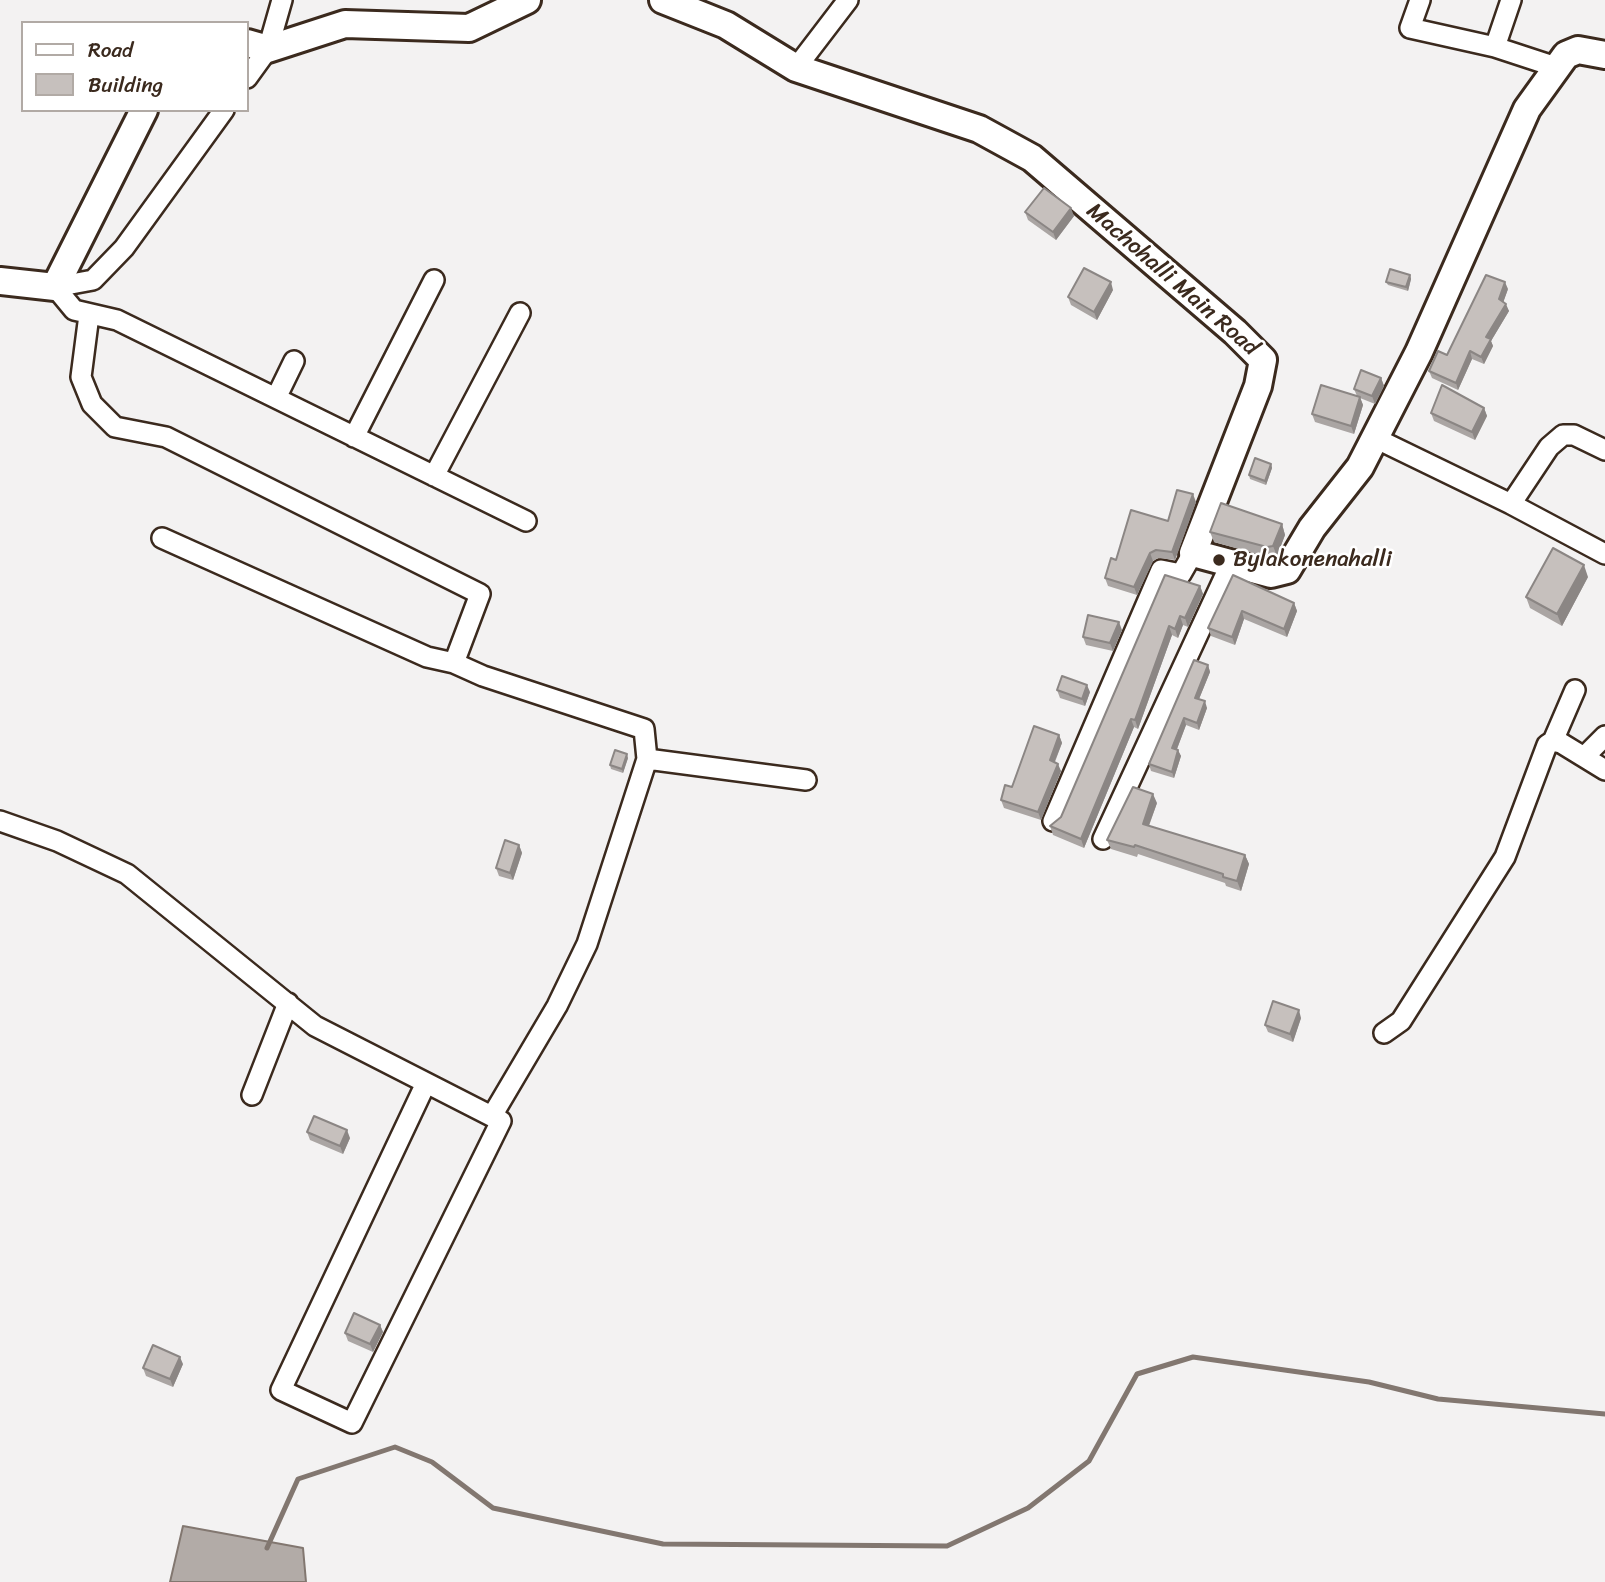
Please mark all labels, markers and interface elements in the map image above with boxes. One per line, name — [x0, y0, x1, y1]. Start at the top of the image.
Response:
legend — [21, 21, 248, 112]
text: Road — [88, 31, 133, 69]
text: Building — [88, 66, 163, 104]
street label: Machohalli Main Road — [1080, 198, 1264, 362]
place label: Bylakonenahalli — [1233, 546, 1392, 574]
marker: Bylakonenahalli — [1211, 552, 1227, 568]

